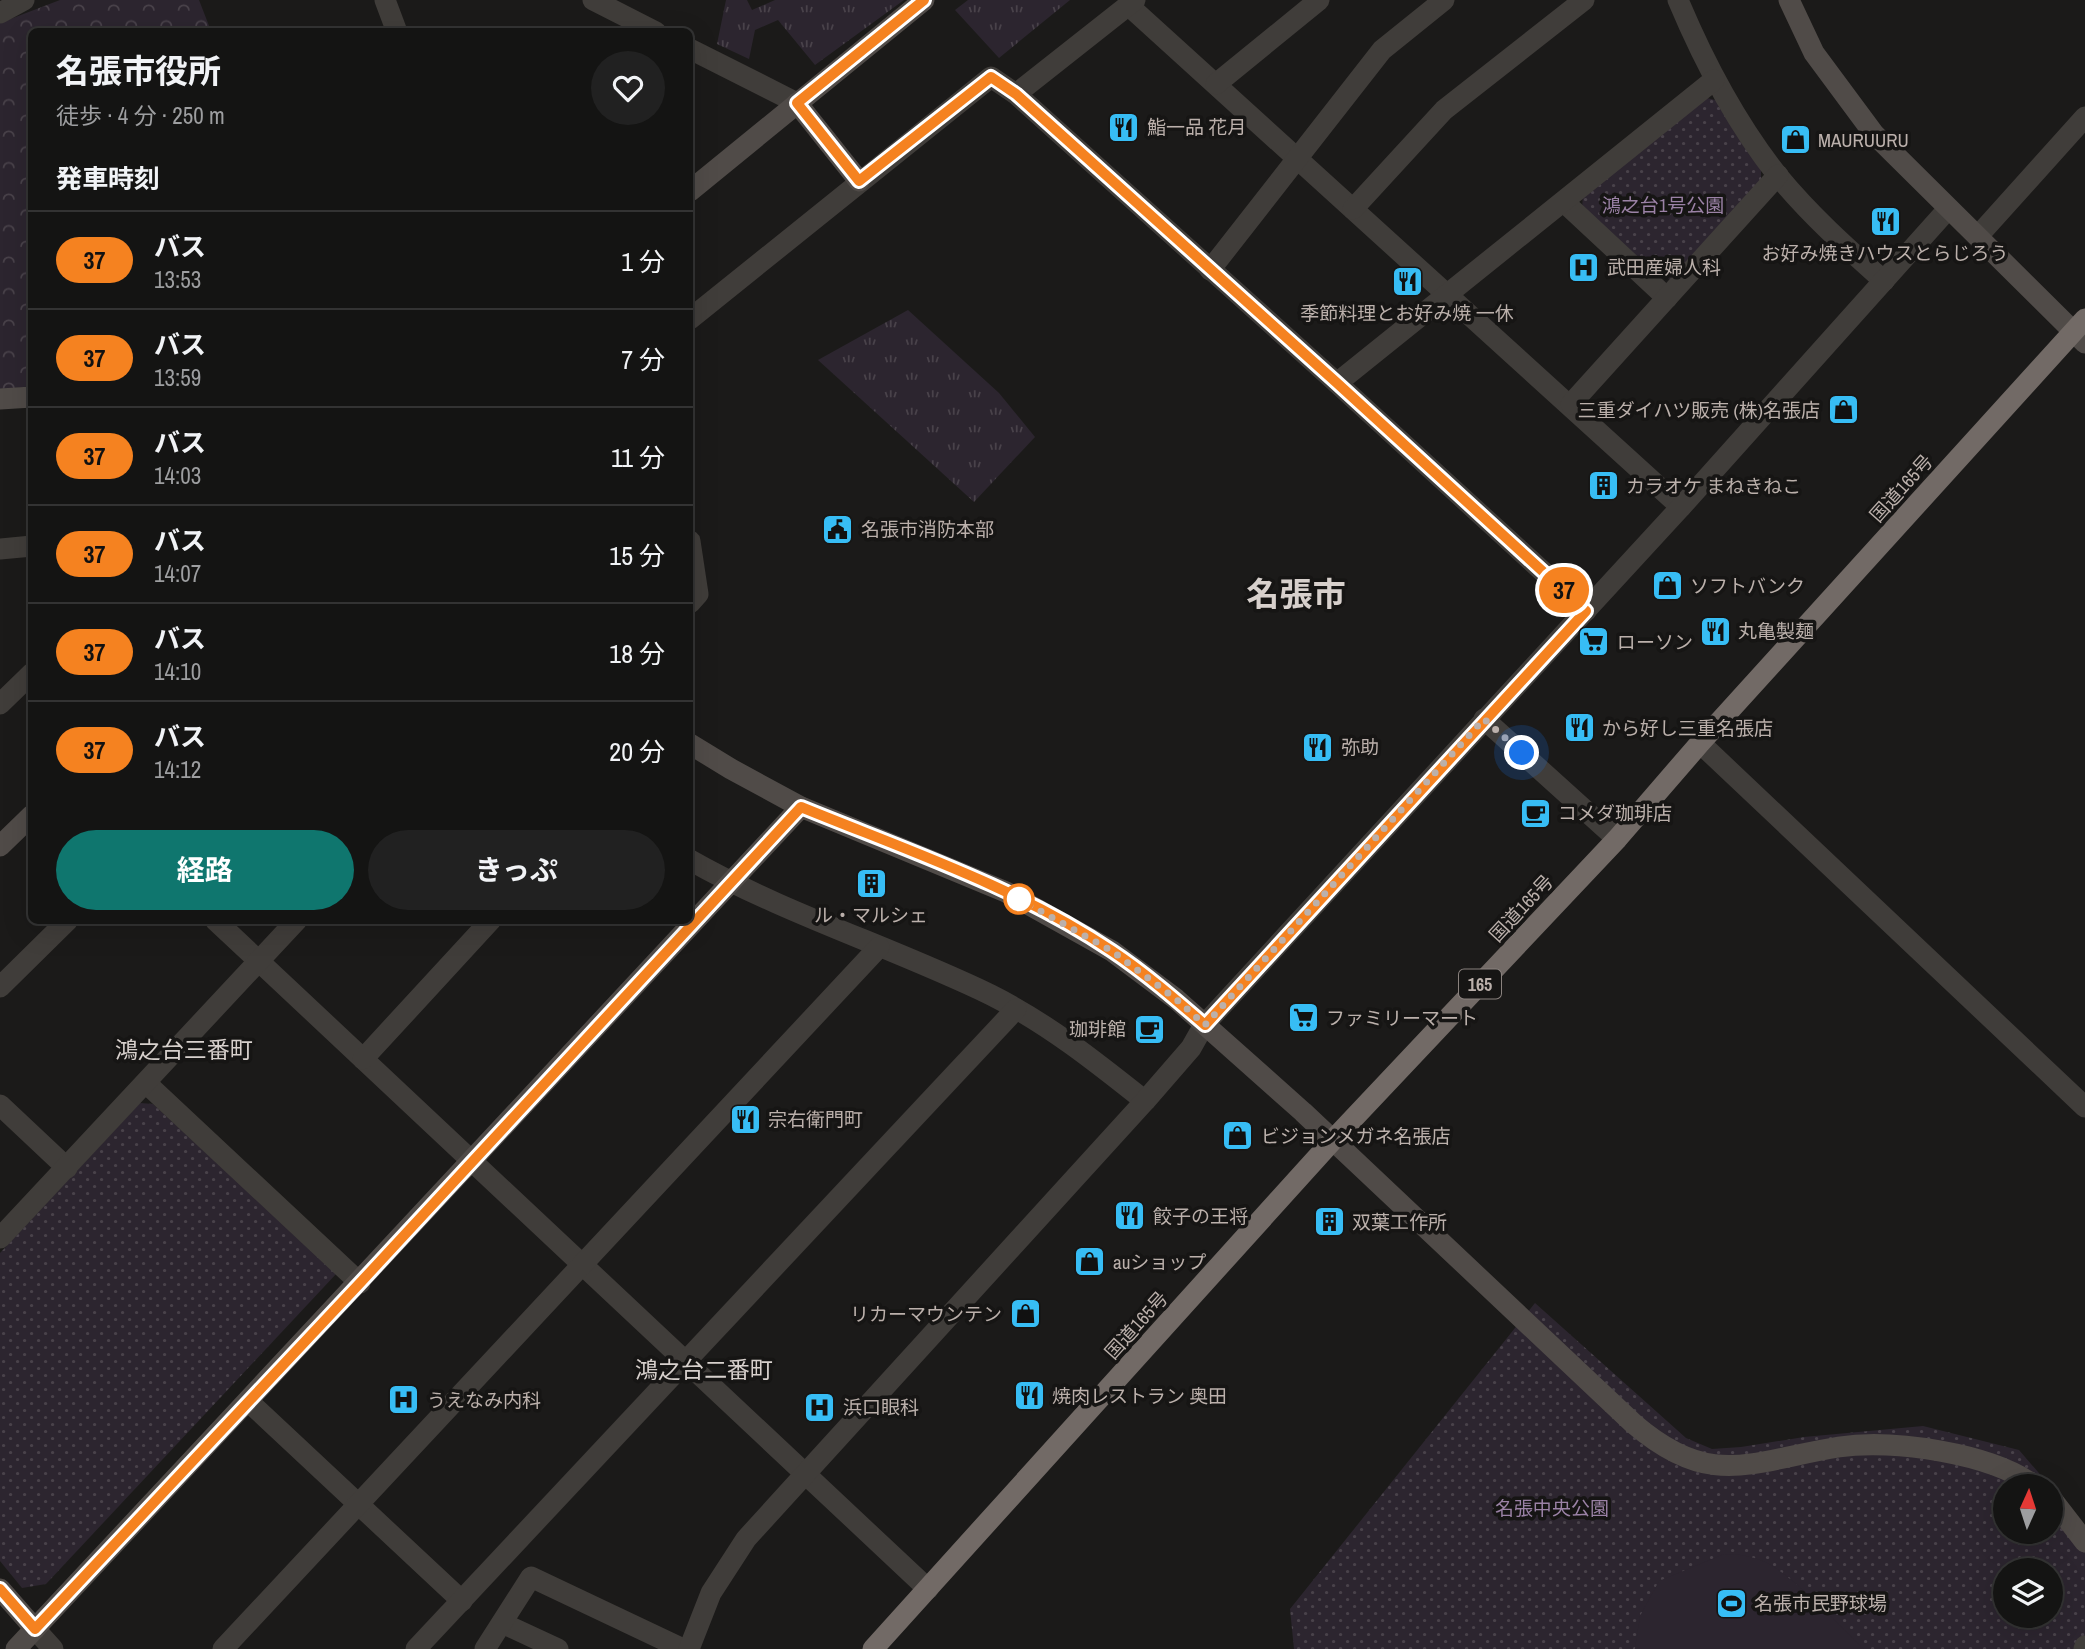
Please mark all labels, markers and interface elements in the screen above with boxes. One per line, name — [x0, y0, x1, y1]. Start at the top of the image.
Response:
text: 名張市役所 — [56, 49, 221, 93]
button: heart — [591, 51, 665, 125]
text: 徒歩 · 4 分 · 250 m — [56, 100, 225, 131]
restaurant icon: 鮨一品 花月 — [1107, 110, 1141, 144]
place label: 鮨一品 花月 — [1147, 114, 1246, 140]
shop icon: MAURUURU — [1778, 123, 1812, 157]
place label: MAURUURU — [1818, 127, 1909, 153]
text: 発車時刻 — [56, 161, 160, 196]
park label: 鴻之台1号公園 — [1602, 192, 1724, 218]
restaurant icon: お好み焼きハウスとらじろう — [1868, 205, 1902, 239]
text: バス — [154, 229, 206, 264]
place label: お好み焼きハウスとらじろう — [1761, 240, 2009, 266]
text: 37 — [84, 244, 105, 276]
text: 1 分 — [621, 244, 665, 279]
hospital icon: 武田産婦人科 — [1567, 250, 1601, 284]
place label: 武田産婦人科 — [1607, 254, 1721, 280]
text: 13:53 — [154, 264, 201, 295]
restaurant icon: 季節料理とお好み焼 一休 — [1390, 265, 1424, 299]
place label: 季節料理とお好み焼 一休 — [1300, 300, 1514, 326]
text: バス — [154, 327, 206, 362]
text: 37 — [84, 342, 105, 374]
text: 7 分 — [621, 342, 665, 377]
text: 13:59 — [154, 362, 201, 393]
shop icon: 三重ダイハツ販売 (株)名張店 — [1826, 393, 1860, 427]
place label: 三重ダイハツ販売 (株)名張店 — [1578, 397, 1820, 423]
text: バス — [154, 425, 206, 460]
text: 37 — [84, 440, 105, 472]
text: 11 分 — [611, 440, 665, 475]
street label: 国道165号 — [1864, 448, 1938, 528]
text: 14:03 — [154, 460, 201, 491]
building icon: カラオケ まねきねこ — [1586, 469, 1620, 503]
place label: カラオケ まねきねこ — [1626, 473, 1801, 499]
public building icon: 名張市消防本部 — [821, 512, 855, 546]
place label: 名張市消防本部 — [861, 516, 994, 542]
text: バス — [154, 523, 206, 558]
text: 37 — [84, 538, 105, 570]
text: 15 分 — [609, 538, 665, 573]
text: 14:07 — [154, 558, 201, 589]
line badge: 37 — [1532, 567, 1596, 613]
shop icon: ソフトバンク — [1650, 569, 1684, 603]
district label: 名張市 — [1247, 572, 1346, 616]
place label: ソフトバンク — [1690, 573, 1805, 599]
text: 37 — [1553, 574, 1575, 606]
restaurant icon: 丸亀製麺 — [1698, 614, 1732, 648]
place label: 丸亀製麺 — [1738, 618, 1814, 644]
text: バス — [154, 621, 206, 656]
supermarket icon: ローソン — [1577, 625, 1611, 659]
place label: ローソン — [1617, 629, 1693, 655]
text: 37 — [84, 636, 105, 668]
text: 18 分 — [609, 636, 665, 671]
text: 14:10 — [154, 656, 201, 687]
restaurant icon: から好し三重名張店 — [1562, 711, 1596, 745]
place label: から好し三重名張店 — [1602, 715, 1773, 741]
text: バス — [154, 719, 206, 754]
restaurant icon: 弥助 — [1301, 730, 1335, 764]
text: 37 — [84, 734, 105, 766]
text: 20 分 — [609, 734, 665, 769]
place label: 弥助 — [1341, 734, 1379, 760]
your location — [1504, 735, 1539, 770]
text: 14:12 — [154, 754, 201, 785]
cafe icon: コメダ珈琲店 — [1518, 796, 1552, 830]
place label: コメダ珈琲店 — [1558, 800, 1672, 826]
button: 経路 — [56, 830, 354, 910]
button: きっぷ — [368, 830, 665, 910]
building icon: ル・マルシェ — [854, 867, 888, 901]
street label: 国道165号 — [1483, 869, 1559, 947]
unlabelled marker — [1004, 884, 1034, 914]
place label: ル・マルシェ — [814, 902, 928, 928]
road number: 165 — [1459, 970, 1501, 999]
supermarket icon: ファミリーマート — [1286, 1001, 1320, 1035]
place label: ファミリーマート — [1326, 1005, 1478, 1031]
cafe icon: 珈琲館 — [1132, 1012, 1166, 1046]
place label: 珈琲館 — [1069, 1016, 1126, 1042]
district label: 鴻之台三番町 — [115, 1034, 253, 1065]
restaurant icon: 宗右衛門町 — [728, 1102, 762, 1136]
place label: 宗右衛門町 — [768, 1106, 863, 1132]
shop icon: ビジョンメガネ名張店 — [1221, 1119, 1255, 1153]
place label: ビジョンメガネ名張店 — [1261, 1123, 1450, 1149]
restaurant icon: 餃子の王将 — [1113, 1199, 1147, 1233]
place label: 餃子の王将 — [1153, 1203, 1248, 1229]
building icon: 双葉工作所 — [1312, 1205, 1346, 1239]
place label: 双葉工作所 — [1352, 1209, 1447, 1235]
shop icon: auショップ — [1073, 1245, 1107, 1279]
place label: auショップ — [1113, 1249, 1206, 1275]
street label: 国道165号 — [1099, 1285, 1173, 1365]
shop icon: リカーマウンテン — [1008, 1297, 1042, 1331]
place label: リカーマウンテン — [850, 1301, 1002, 1327]
district label: 鴻之台二番町 — [635, 1354, 773, 1385]
restaurant icon: 焼肉レストラン 奥田 — [1012, 1379, 1046, 1413]
hospital icon: うえなみ内科 — [387, 1383, 421, 1417]
place label: 焼肉レストラン 奥田 — [1052, 1383, 1227, 1409]
place label: うえなみ内科 — [427, 1387, 541, 1413]
hospital icon: 浜口眼科 — [803, 1390, 837, 1424]
place label: 浜口眼科 — [843, 1394, 919, 1420]
north arrow — [1993, 1474, 2063, 1544]
map controls — [1993, 1474, 2063, 1628]
park label: 名張中央公園 — [1495, 1495, 1609, 1521]
button: layers — [1993, 1558, 2063, 1628]
sports icon: 名張市民野球場 — [1714, 1586, 1748, 1620]
place label: 名張市民野球場 — [1754, 1590, 1887, 1616]

